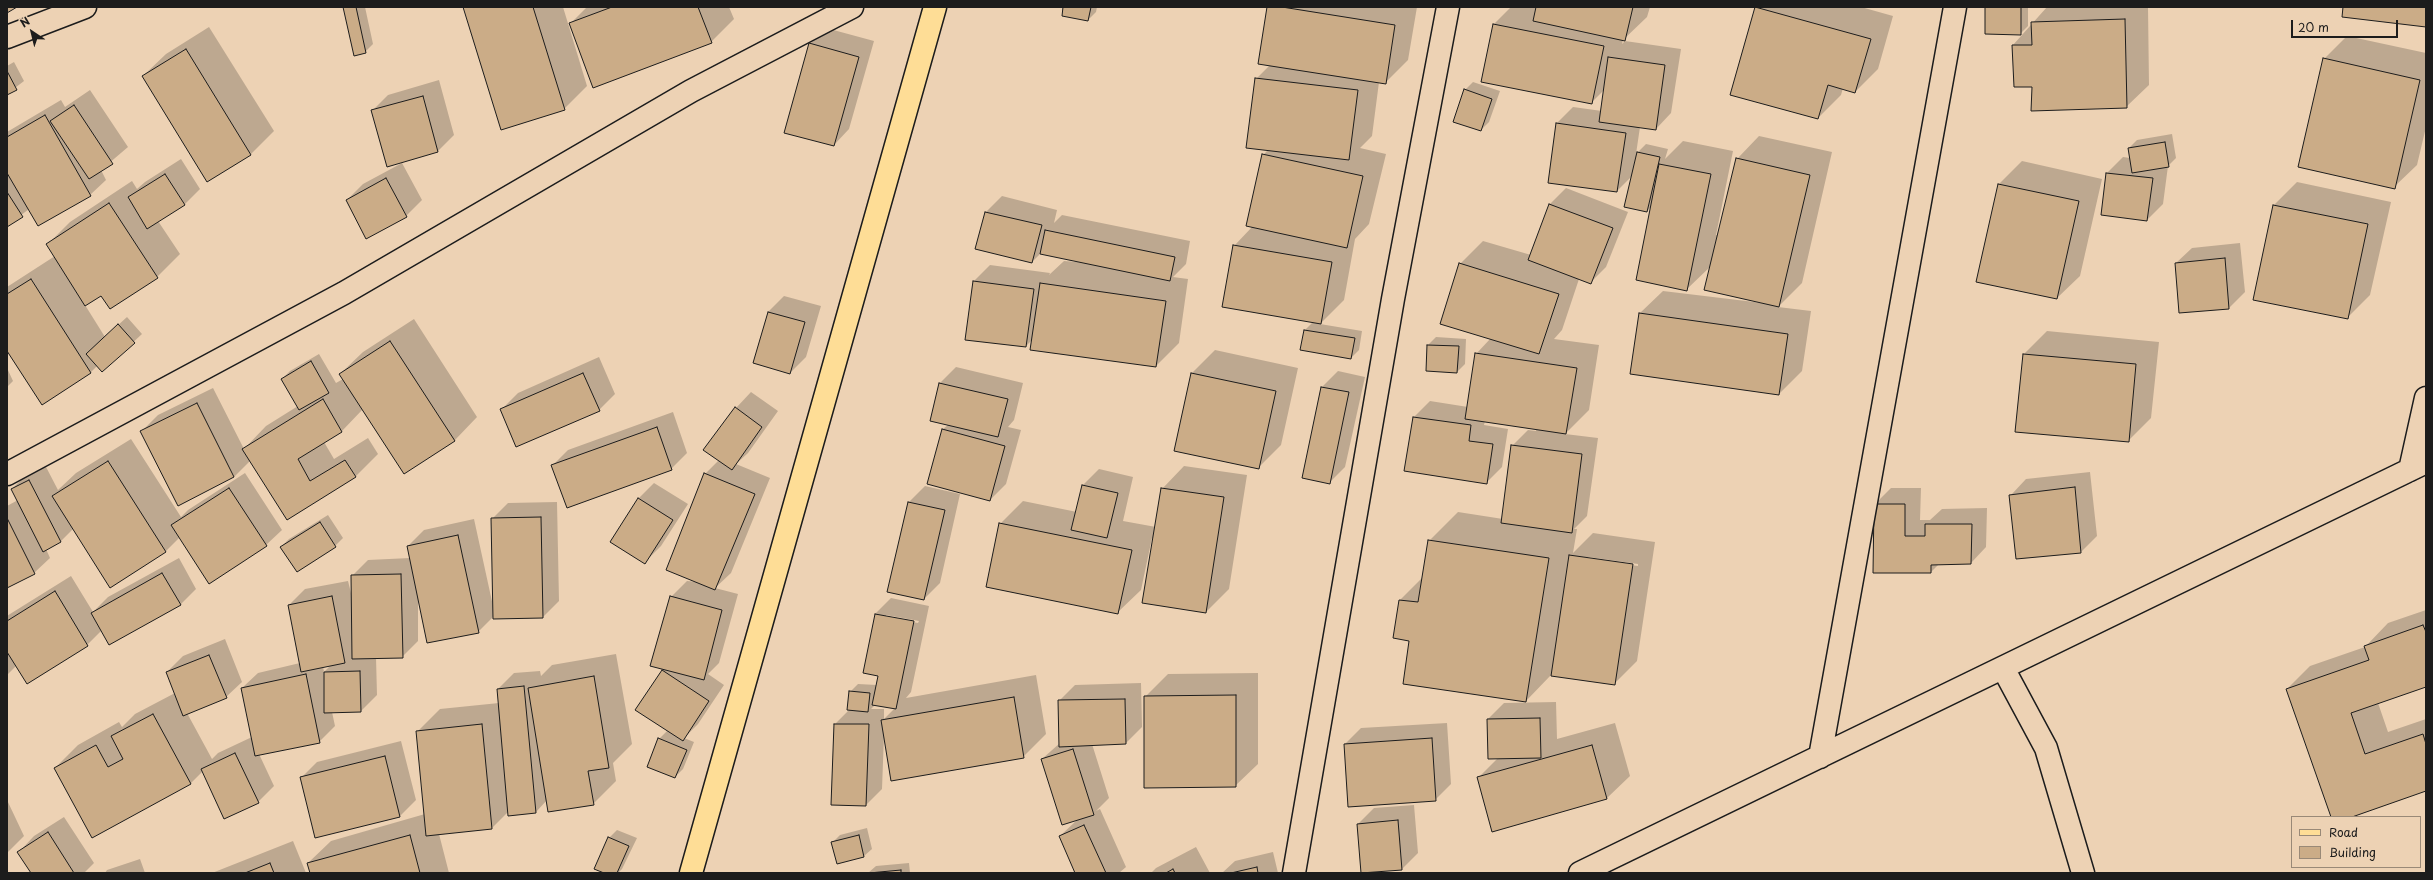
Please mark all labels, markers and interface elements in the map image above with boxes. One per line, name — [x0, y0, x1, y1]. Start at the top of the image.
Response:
north arrow — [12, 12, 52, 52]
text: N — [16, 12, 33, 31]
scale bar — [2293, 12, 2400, 38]
text: 20 m — [2298, 18, 2329, 36]
legend — [2291, 816, 2421, 868]
text: Road — [2329, 823, 2358, 841]
text: Building — [2329, 843, 2376, 861]

